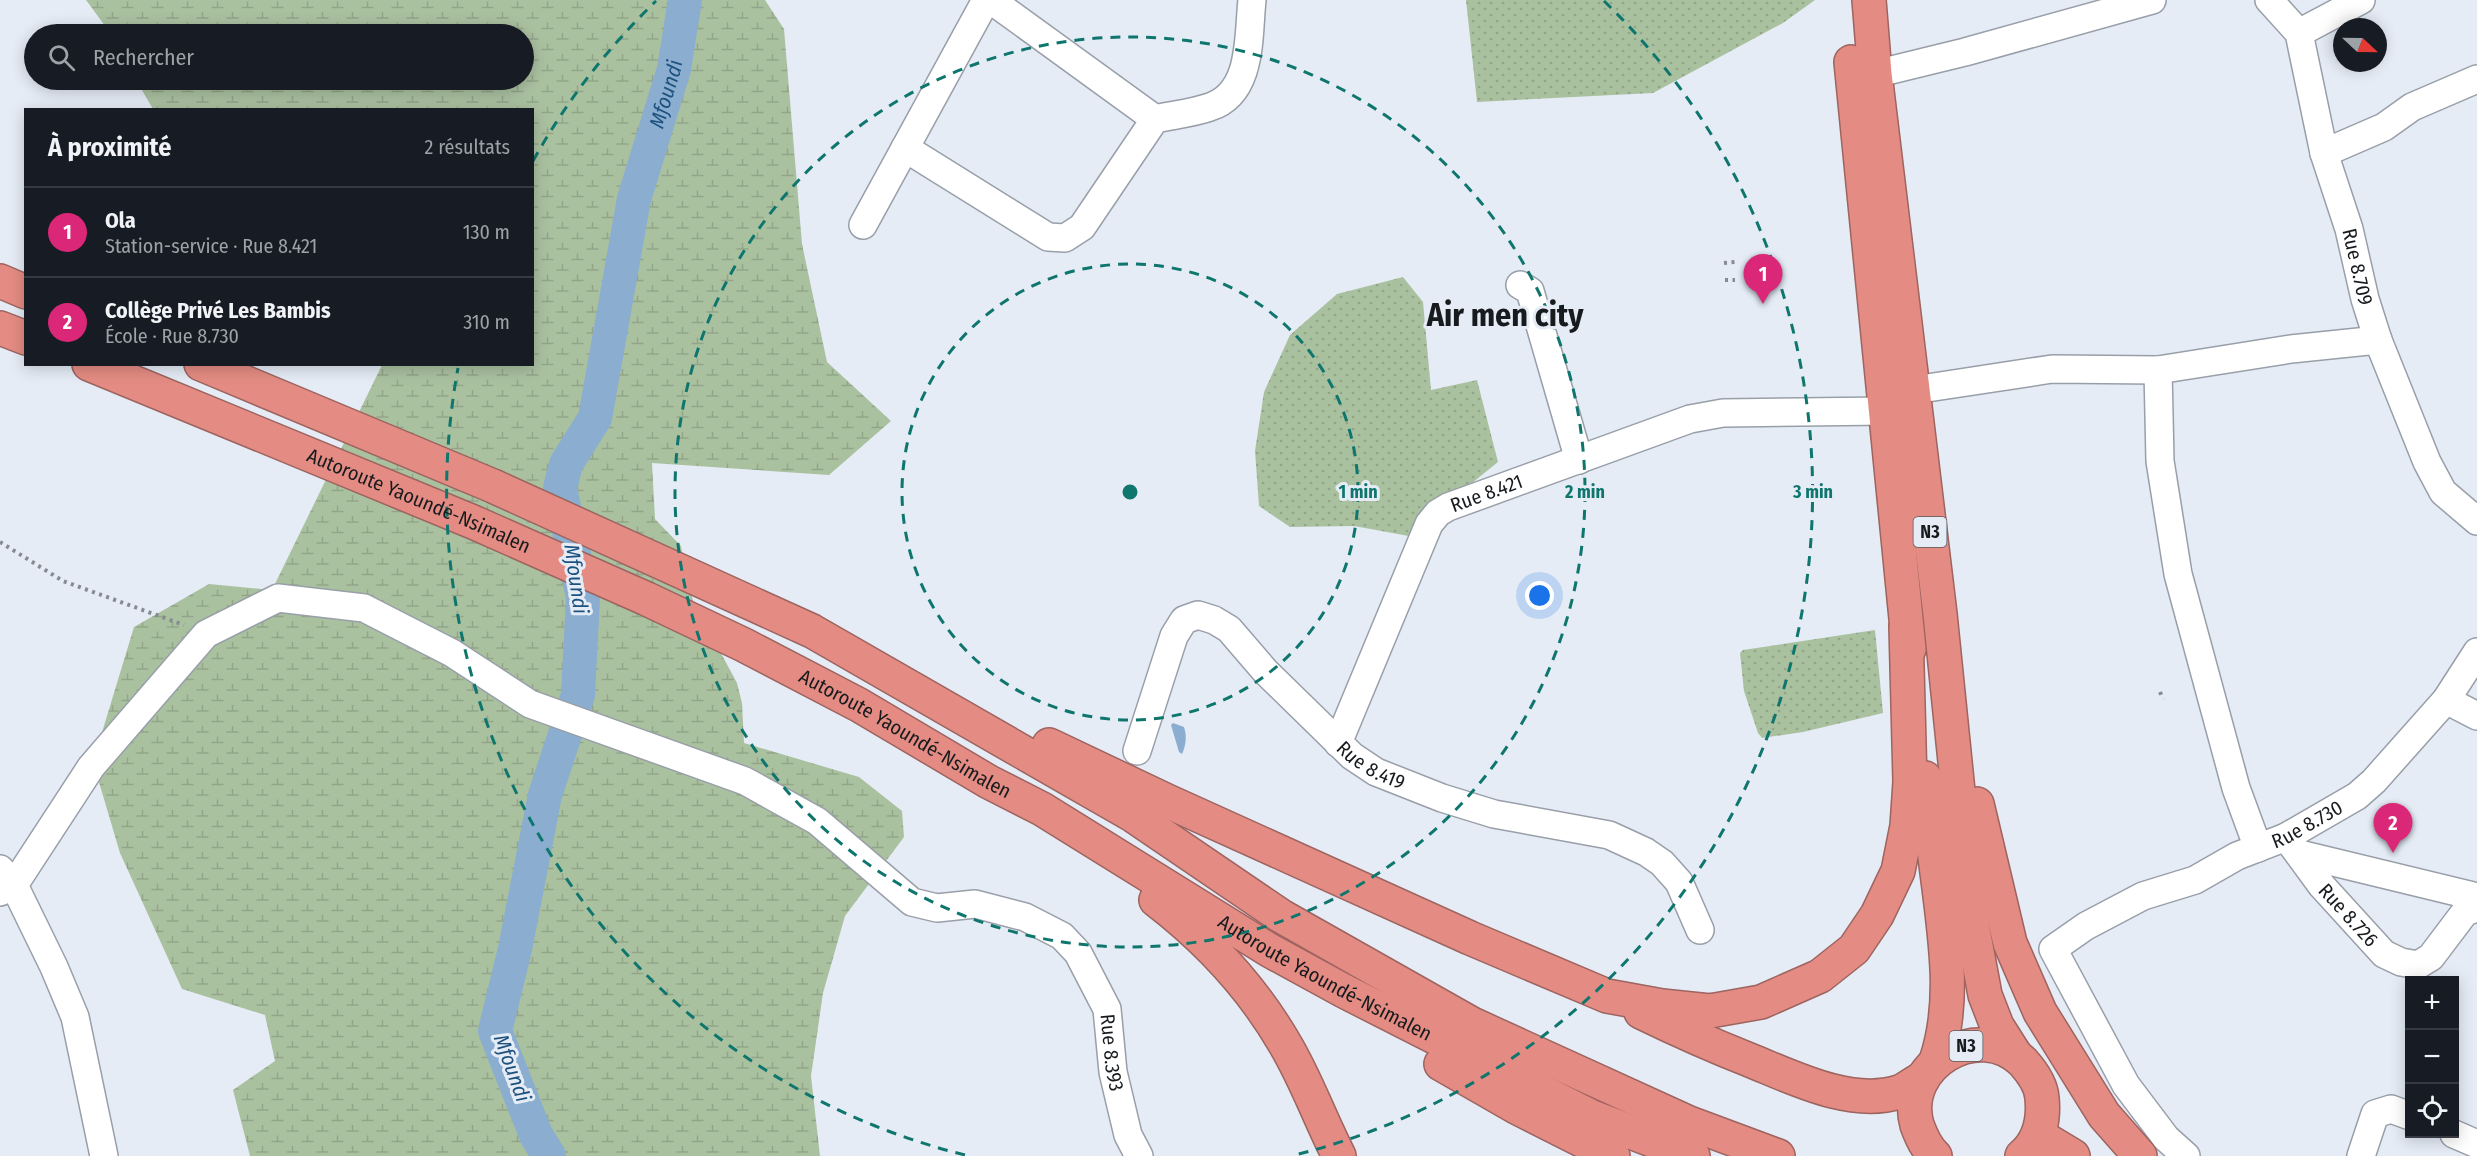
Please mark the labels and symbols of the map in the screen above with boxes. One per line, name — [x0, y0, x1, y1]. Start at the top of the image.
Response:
north arrow — [2333, 18, 2387, 72]
water label: Mfoundi — [644, 57, 688, 131]
street label: Rue 8.709 — [2337, 226, 2378, 308]
pin: 1 — [1744, 254, 1782, 304]
district label: Air men city — [1426, 296, 1584, 334]
street label: Autoroute Yaoundé-Nsimalen — [304, 443, 534, 558]
street label: Rue 8.421 — [1447, 469, 1526, 517]
text: 1 min — [1338, 481, 1378, 503]
text: 2 min — [1564, 481, 1605, 503]
text: 3 min — [1792, 481, 1833, 503]
centre of rings — [1120, 482, 1140, 502]
road number: N3 — [1914, 517, 1946, 547]
water label: Mfoundi — [558, 542, 594, 616]
your location — [1525, 581, 1554, 610]
street label: Autoroute Yaoundé-Nsimalen — [795, 664, 1015, 803]
street label: Rue 8.419 — [1332, 736, 1409, 794]
street label: Rue 8.730 — [2268, 795, 2347, 853]
pin: 2 — [2374, 804, 2412, 853]
street label: Rue 8.726 — [2314, 878, 2383, 952]
street label: Autoroute Yaoundé-Nsimalen — [1214, 909, 1436, 1046]
street label: Rue 8.393 — [1096, 1013, 1129, 1093]
water label: Mfoundi — [488, 1031, 536, 1106]
road number: N3 — [1950, 1031, 1982, 1061]

